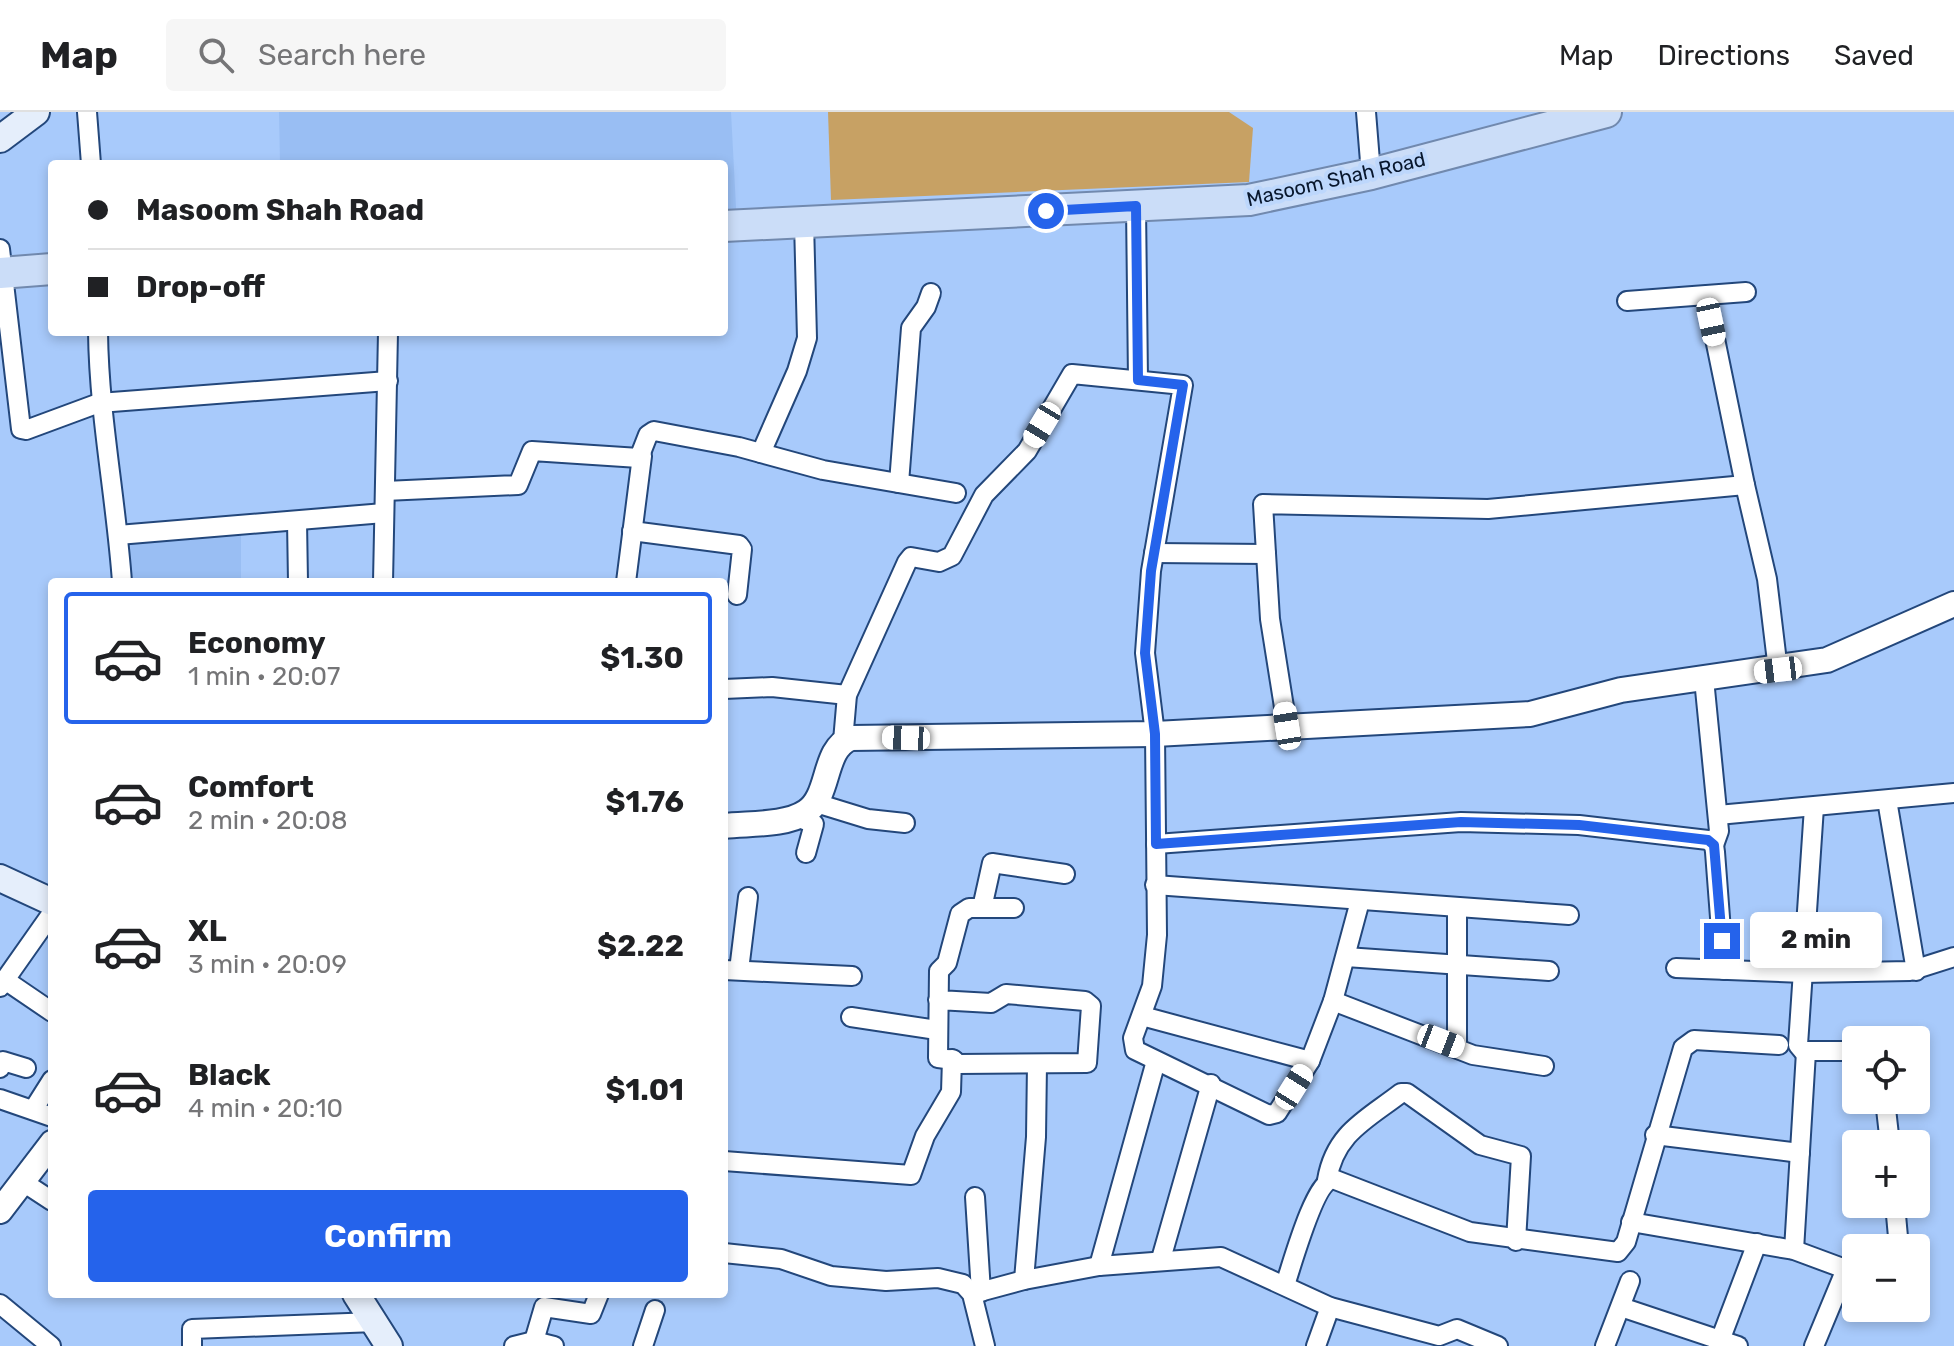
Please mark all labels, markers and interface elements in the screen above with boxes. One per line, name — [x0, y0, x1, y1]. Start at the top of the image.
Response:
search box — [166, 19, 726, 91]
text: Map — [40, 32, 118, 78]
icon: search — [194, 33, 238, 77]
text: Search here — [258, 37, 426, 73]
text: Map — [1559, 39, 1613, 72]
text: Directions — [1657, 39, 1790, 72]
text: Saved — [1834, 39, 1914, 72]
street label: Masoom Shah Road — [1244, 147, 1428, 211]
text: Masoom Shah Road — [136, 192, 424, 228]
route start — [1028, 193, 1064, 229]
text: Drop-off — [136, 269, 265, 305]
car — [1694, 296, 1728, 348]
car — [1019, 398, 1065, 452]
icon: car — [92, 622, 164, 694]
text: Economy — [188, 625, 326, 661]
text: $1.30 — [600, 640, 684, 676]
car — [1753, 655, 1803, 685]
text: 1 min · 20:07 — [188, 661, 340, 692]
car — [1271, 700, 1303, 752]
car — [882, 725, 930, 751]
icon: car — [92, 766, 164, 838]
text: Comfort — [188, 769, 314, 805]
text: $1.76 — [606, 784, 684, 820]
text: 2 min · 20:08 — [188, 805, 348, 836]
icon: car — [92, 910, 164, 982]
text: XL — [188, 913, 227, 949]
callout: 2 min — [1750, 913, 1882, 969]
route end — [1704, 923, 1740, 959]
text: 2 min — [1781, 924, 1851, 955]
text: $2.22 — [597, 928, 684, 964]
text: 3 min · 20:09 — [188, 949, 347, 980]
car — [1414, 1021, 1468, 1061]
map controls — [1842, 1026, 1930, 1322]
button: locate — [1842, 1026, 1930, 1114]
icon: car — [92, 1054, 164, 1126]
text: Black — [188, 1057, 271, 1093]
car — [1271, 1060, 1317, 1114]
text: $1.01 — [605, 1072, 684, 1108]
text: 4 min · 20:10 — [188, 1093, 343, 1124]
button: + — [1842, 1130, 1930, 1218]
button: Confirm — [88, 1190, 688, 1282]
button: − — [1842, 1234, 1930, 1322]

